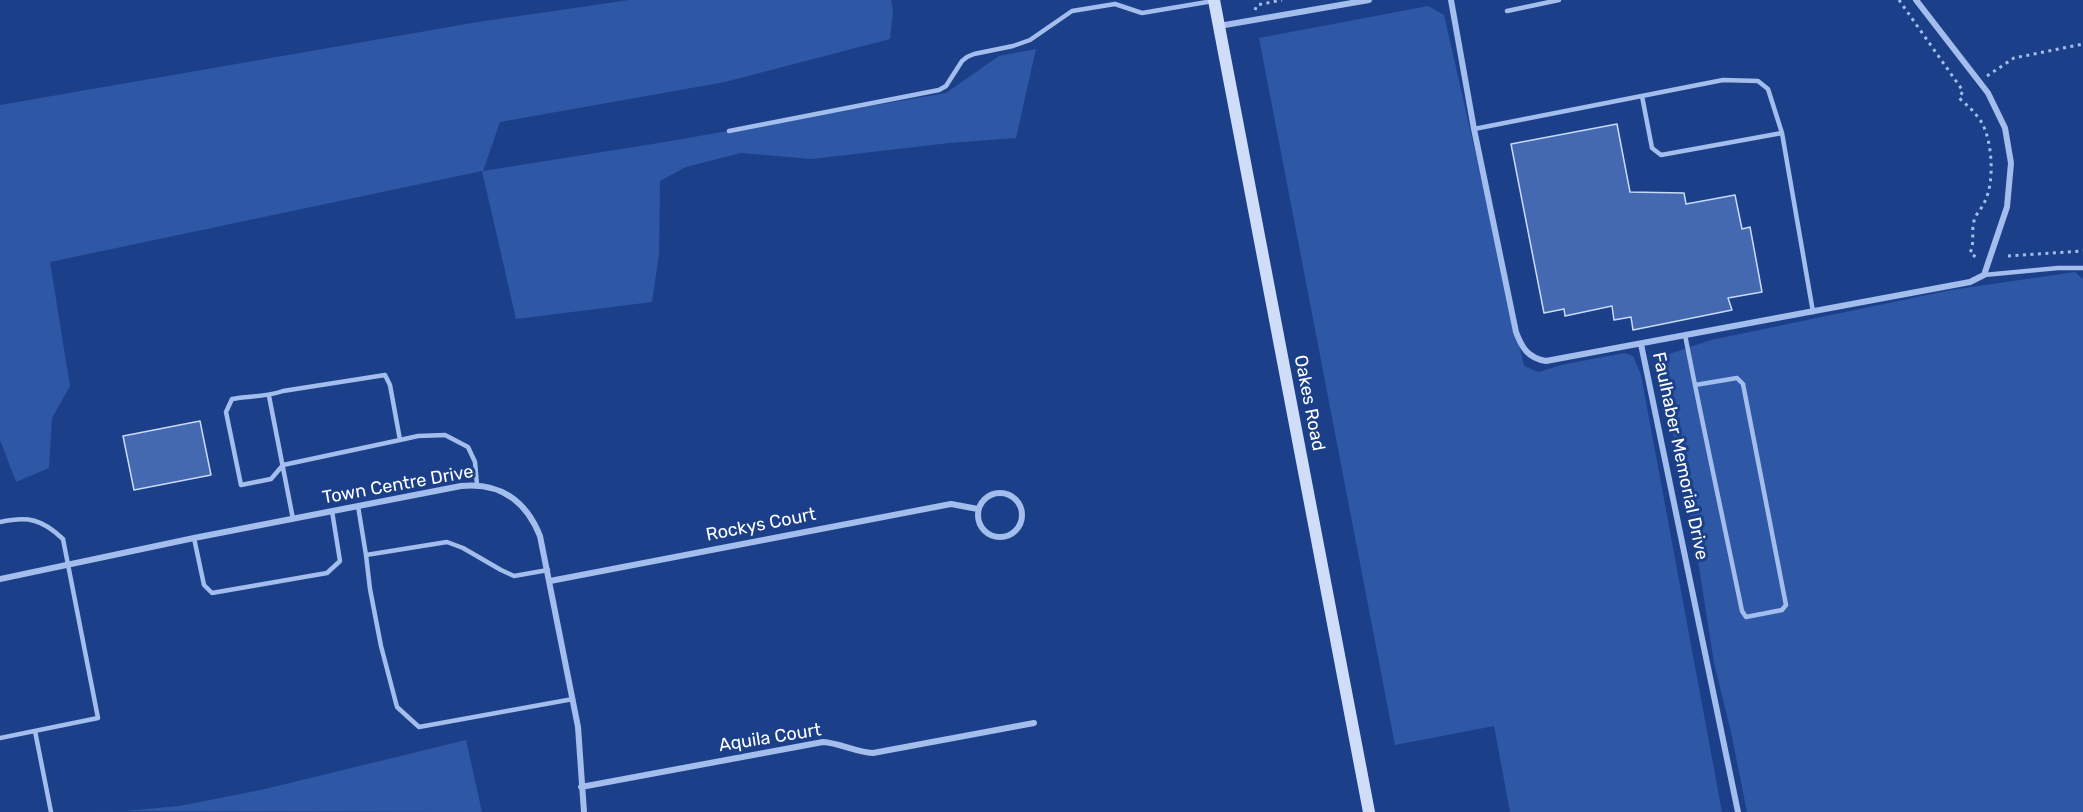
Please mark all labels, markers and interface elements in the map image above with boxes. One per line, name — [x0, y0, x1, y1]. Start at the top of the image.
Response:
street label: Faulhaber Memorial Drive — [1647, 350, 1713, 562]
street label: Oakes Road — [1289, 353, 1329, 453]
street label: Town Centre Drive — [321, 461, 475, 509]
street label: Rockys Court — [704, 504, 818, 546]
street label: Aquila Court — [717, 719, 823, 757]

